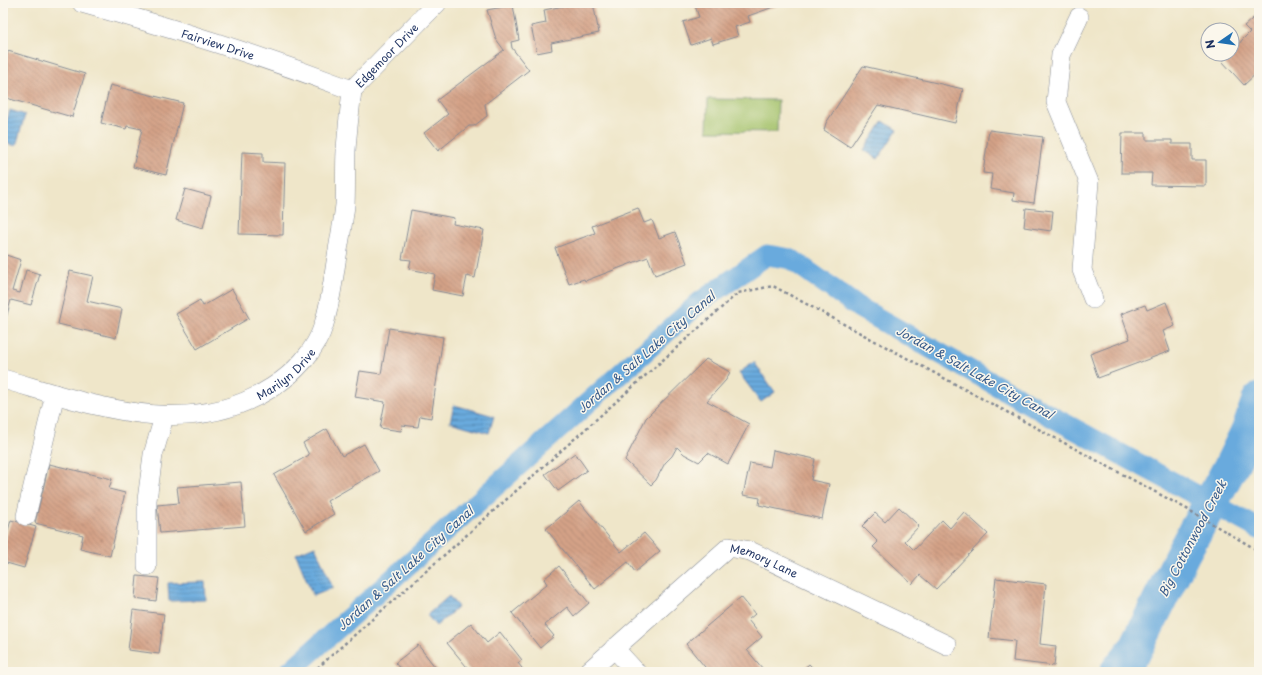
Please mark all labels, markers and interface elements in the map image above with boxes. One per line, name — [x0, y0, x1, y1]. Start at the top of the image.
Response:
street label: Edgemoor Drive — [351, 19, 422, 91]
north arrow — [1200, 22, 1240, 62]
street label: Fairview Drive — [179, 24, 257, 63]
text: N — [1200, 38, 1219, 51]
water label: Jordan & Salt Lake City Canal — [573, 286, 720, 417]
water label: Jordan & Salt Lake City Canal — [893, 321, 1058, 424]
street label: Marilyn Drive — [253, 344, 319, 404]
water label: Big Cottonwood Creek — [1154, 476, 1231, 600]
water label: Jordan & Salt Lake City Canal — [333, 501, 478, 634]
street label: Memory Lane — [729, 539, 801, 581]

